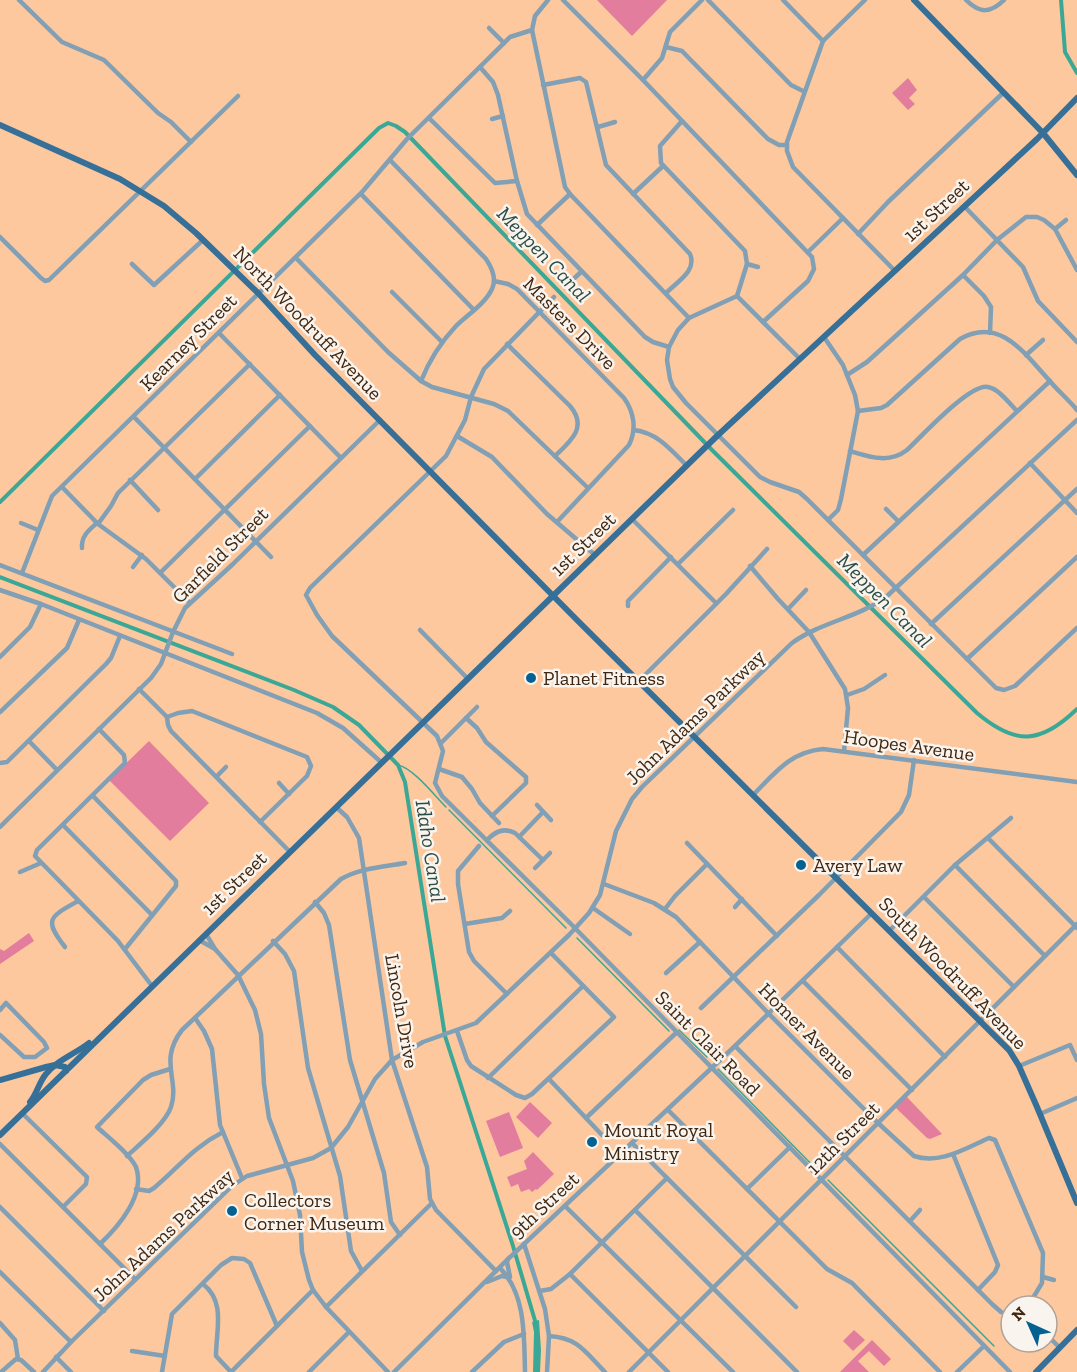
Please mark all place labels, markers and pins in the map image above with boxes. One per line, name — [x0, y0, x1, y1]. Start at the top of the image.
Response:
place label: Planet Fitness — [543, 666, 665, 690]
marker: Planet Fitness — [524, 671, 538, 685]
place label: Avery Law — [813, 853, 903, 877]
marker: Avery Law — [794, 858, 808, 872]
place label: Mount Royal Ministry — [604, 1118, 713, 1165]
marker: Mount Royal Ministry — [585, 1135, 599, 1149]
place label: Collectors Corner Museum — [244, 1188, 385, 1235]
marker: Collectors Corner Museum — [225, 1204, 239, 1218]

